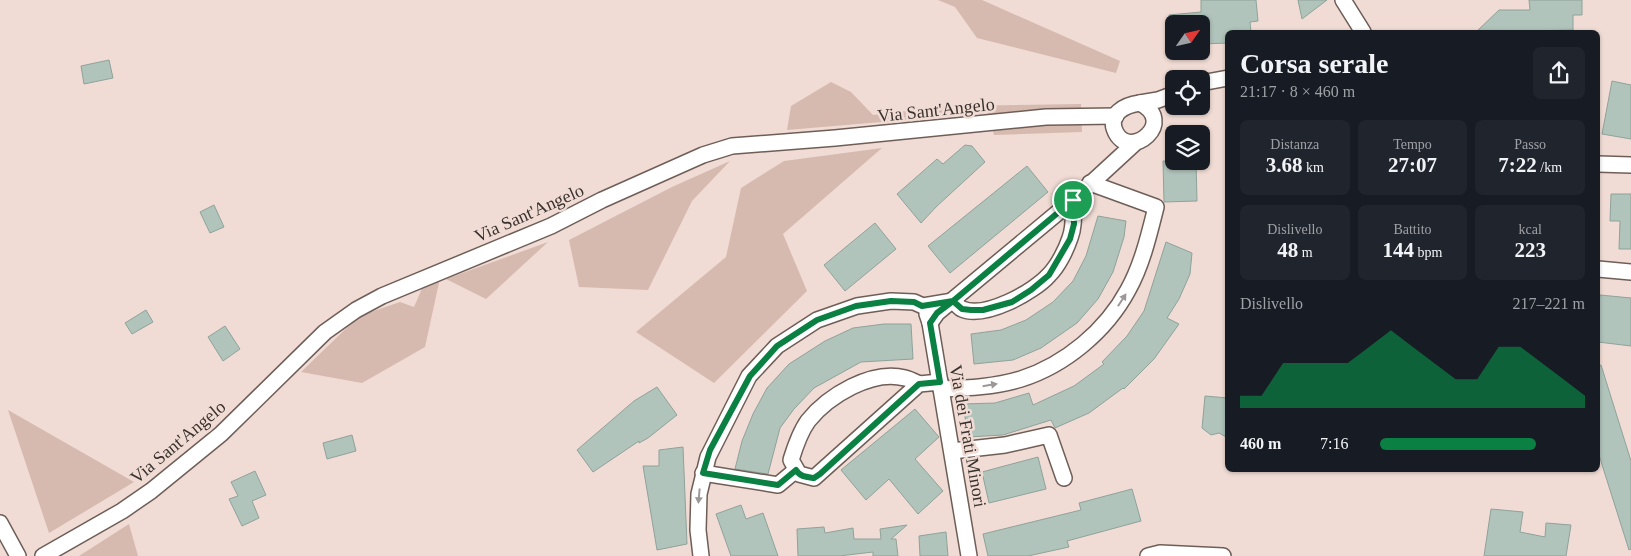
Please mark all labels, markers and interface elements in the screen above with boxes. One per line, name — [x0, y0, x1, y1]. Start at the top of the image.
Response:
north arrow — [1165, 15, 1210, 60]
map controls — [1165, 15, 1210, 170]
button: share — [1533, 47, 1585, 99]
text: Corsa serale — [1240, 48, 1389, 79]
button: locate — [1165, 70, 1210, 115]
text: 21:17 · 8 × 460 m — [1240, 83, 1355, 100]
street label: Via Sant'Angelo — [876, 94, 996, 126]
button: layers — [1165, 125, 1210, 170]
text: Distanza — [1270, 137, 1319, 152]
text: Tempo — [1393, 137, 1432, 152]
text: Passo — [1514, 137, 1546, 152]
text: 3.68 — [1266, 153, 1303, 177]
text: 27:07 — [1388, 153, 1437, 177]
text: 7:22 — [1498, 153, 1537, 177]
text: km — [1303, 160, 1324, 175]
text: /km — [1537, 160, 1562, 175]
pin — [1052, 179, 1094, 221]
street label: Via Sant'Angelo — [471, 180, 587, 246]
icon: arrive — [1059, 186, 1087, 214]
text: Dislivello — [1267, 222, 1322, 237]
text: Battito — [1393, 222, 1432, 237]
text: kcal — [1518, 222, 1542, 237]
text: 48 — [1277, 238, 1298, 262]
text: 144 — [1383, 238, 1414, 262]
text: 223 — [1514, 238, 1546, 262]
text: m — [1298, 245, 1313, 260]
text: bpm — [1414, 245, 1442, 260]
one-way arrow — [1117, 293, 1127, 307]
text: Dislivello — [1240, 295, 1303, 312]
text: 217–221 m — [1513, 295, 1585, 312]
street label: Via dei Frati Minori — [946, 363, 990, 509]
one-way arrow — [982, 381, 998, 389]
street label: Via Sant'Angelo — [127, 397, 229, 487]
text: 460 m — [1240, 435, 1281, 452]
text: 7:16 — [1320, 435, 1348, 452]
one-way arrow — [695, 488, 703, 504]

